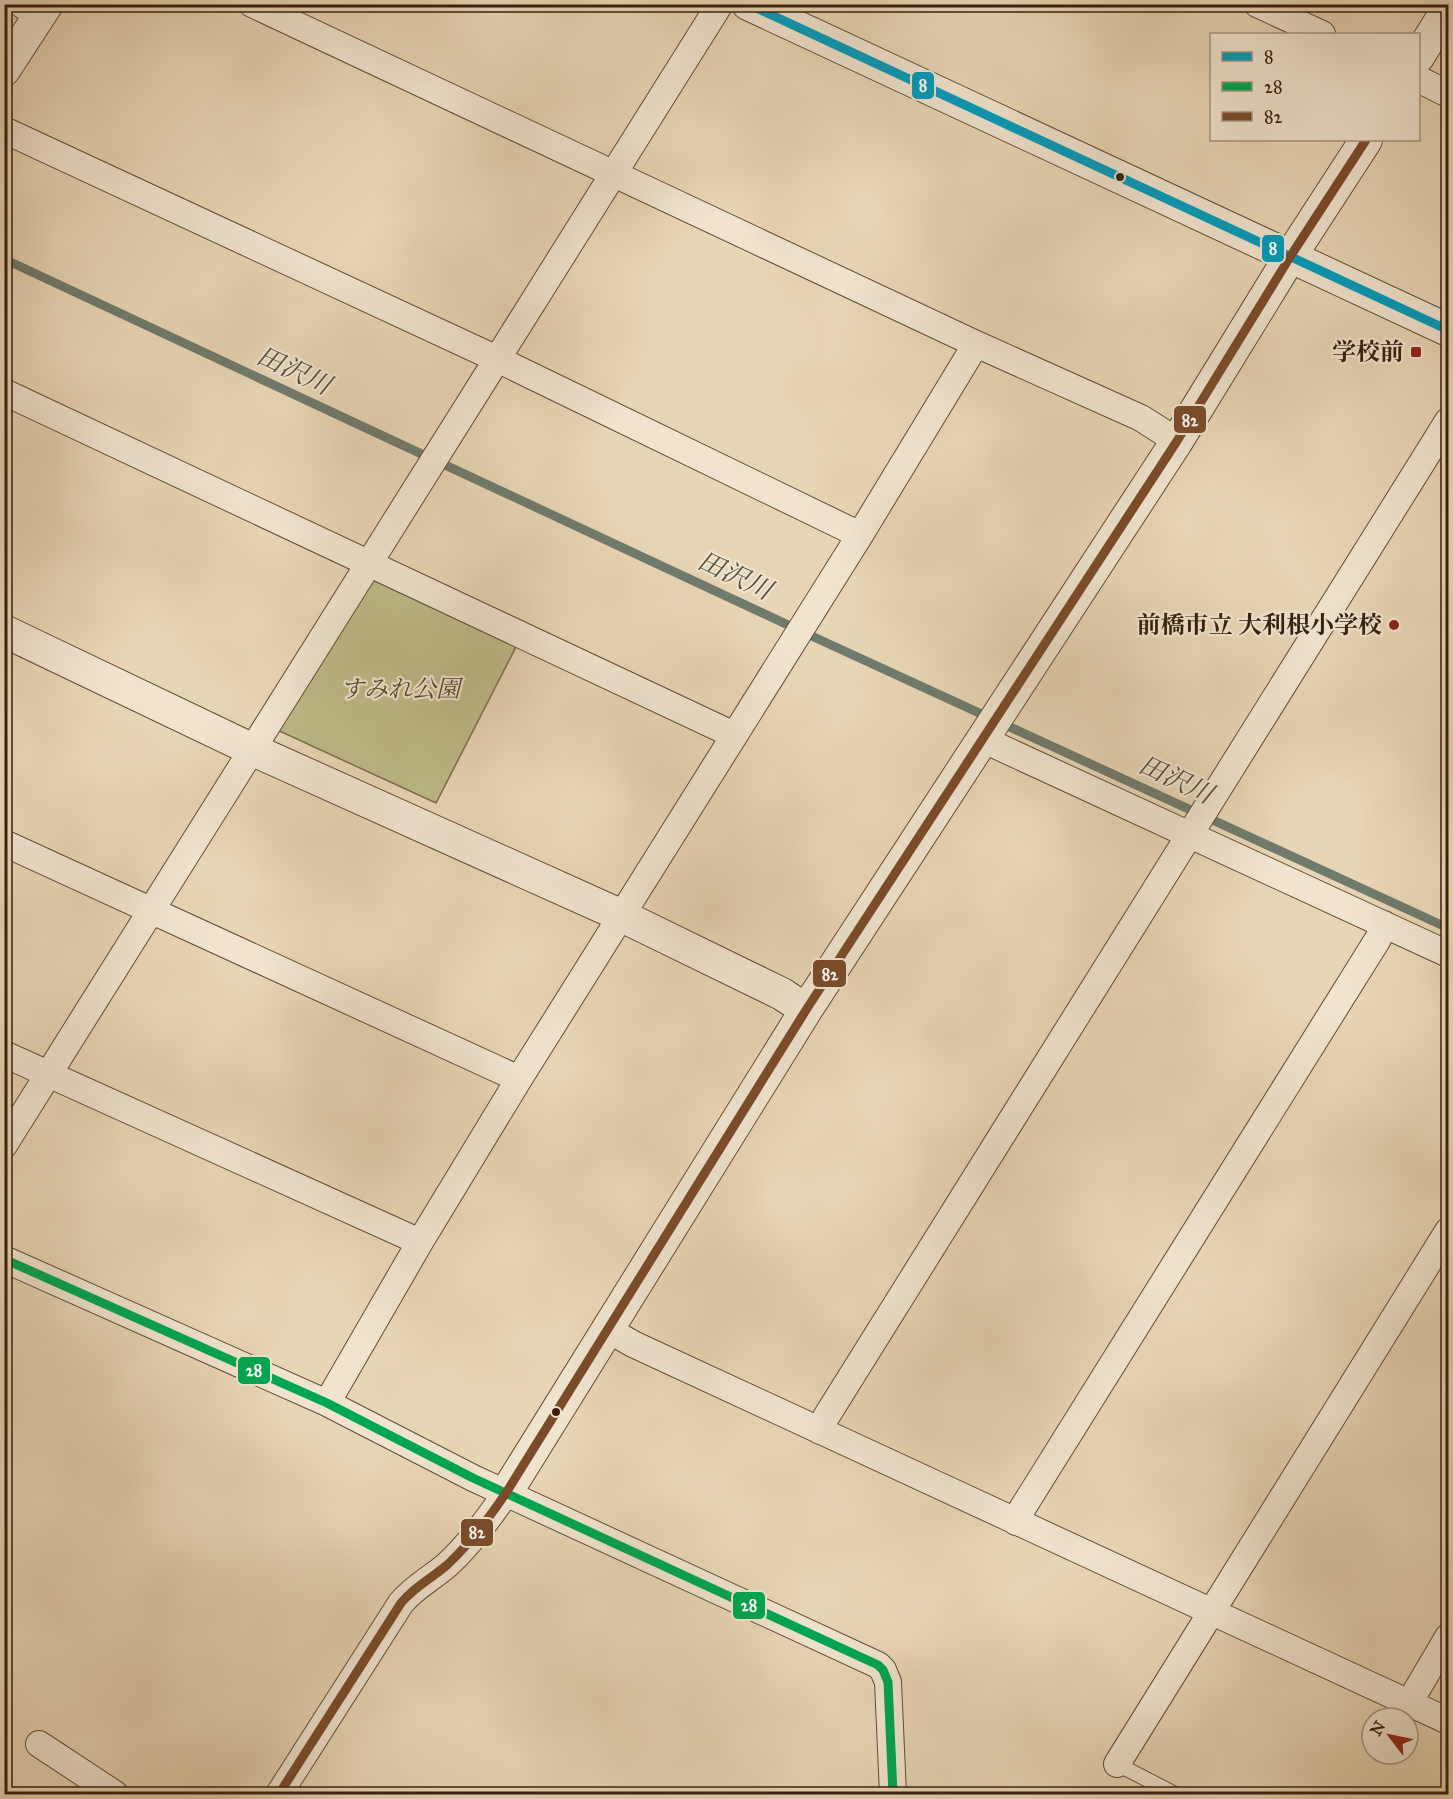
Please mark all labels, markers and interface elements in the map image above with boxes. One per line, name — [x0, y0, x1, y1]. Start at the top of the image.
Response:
legend — [1210, 33, 1420, 141]
text: 8 — [1264, 46, 1274, 68]
line badge: 8 — [911, 71, 935, 100]
text: 8 — [919, 76, 927, 95]
text: 28 — [1264, 76, 1282, 98]
text: 82 — [1264, 106, 1283, 128]
unlabelled marker — [1114, 171, 1126, 183]
line badge: 8 — [1261, 234, 1285, 263]
text: 8 — [1269, 239, 1277, 258]
place label: 学校前 — [1332, 337, 1404, 367]
water label: 田沢川 — [252, 339, 339, 402]
marker: 学校前 — [1409, 345, 1423, 359]
line badge: 82 — [1173, 405, 1207, 434]
text: 82 — [1182, 411, 1199, 430]
water label: 田沢川 — [693, 544, 780, 607]
place label: 前橋市立 大利根小学校 — [1137, 610, 1382, 640]
marker: 前橋市立 大利根小学校 — [1387, 618, 1401, 632]
park label: すみれ公園 — [340, 674, 464, 704]
water label: 田沢川 — [1134, 748, 1221, 811]
line badge: 82 — [812, 959, 847, 988]
text: 82 — [822, 965, 839, 984]
line badge: 28 — [237, 1356, 271, 1385]
text: 28 — [246, 1361, 262, 1380]
unlabelled marker — [550, 1406, 562, 1418]
line badge: 82 — [460, 1518, 494, 1547]
text: 82 — [469, 1523, 486, 1542]
line badge: 28 — [732, 1591, 766, 1620]
text: 28 — [741, 1596, 757, 1615]
north arrow — [1360, 1706, 1420, 1766]
text: N — [1366, 1717, 1390, 1739]

